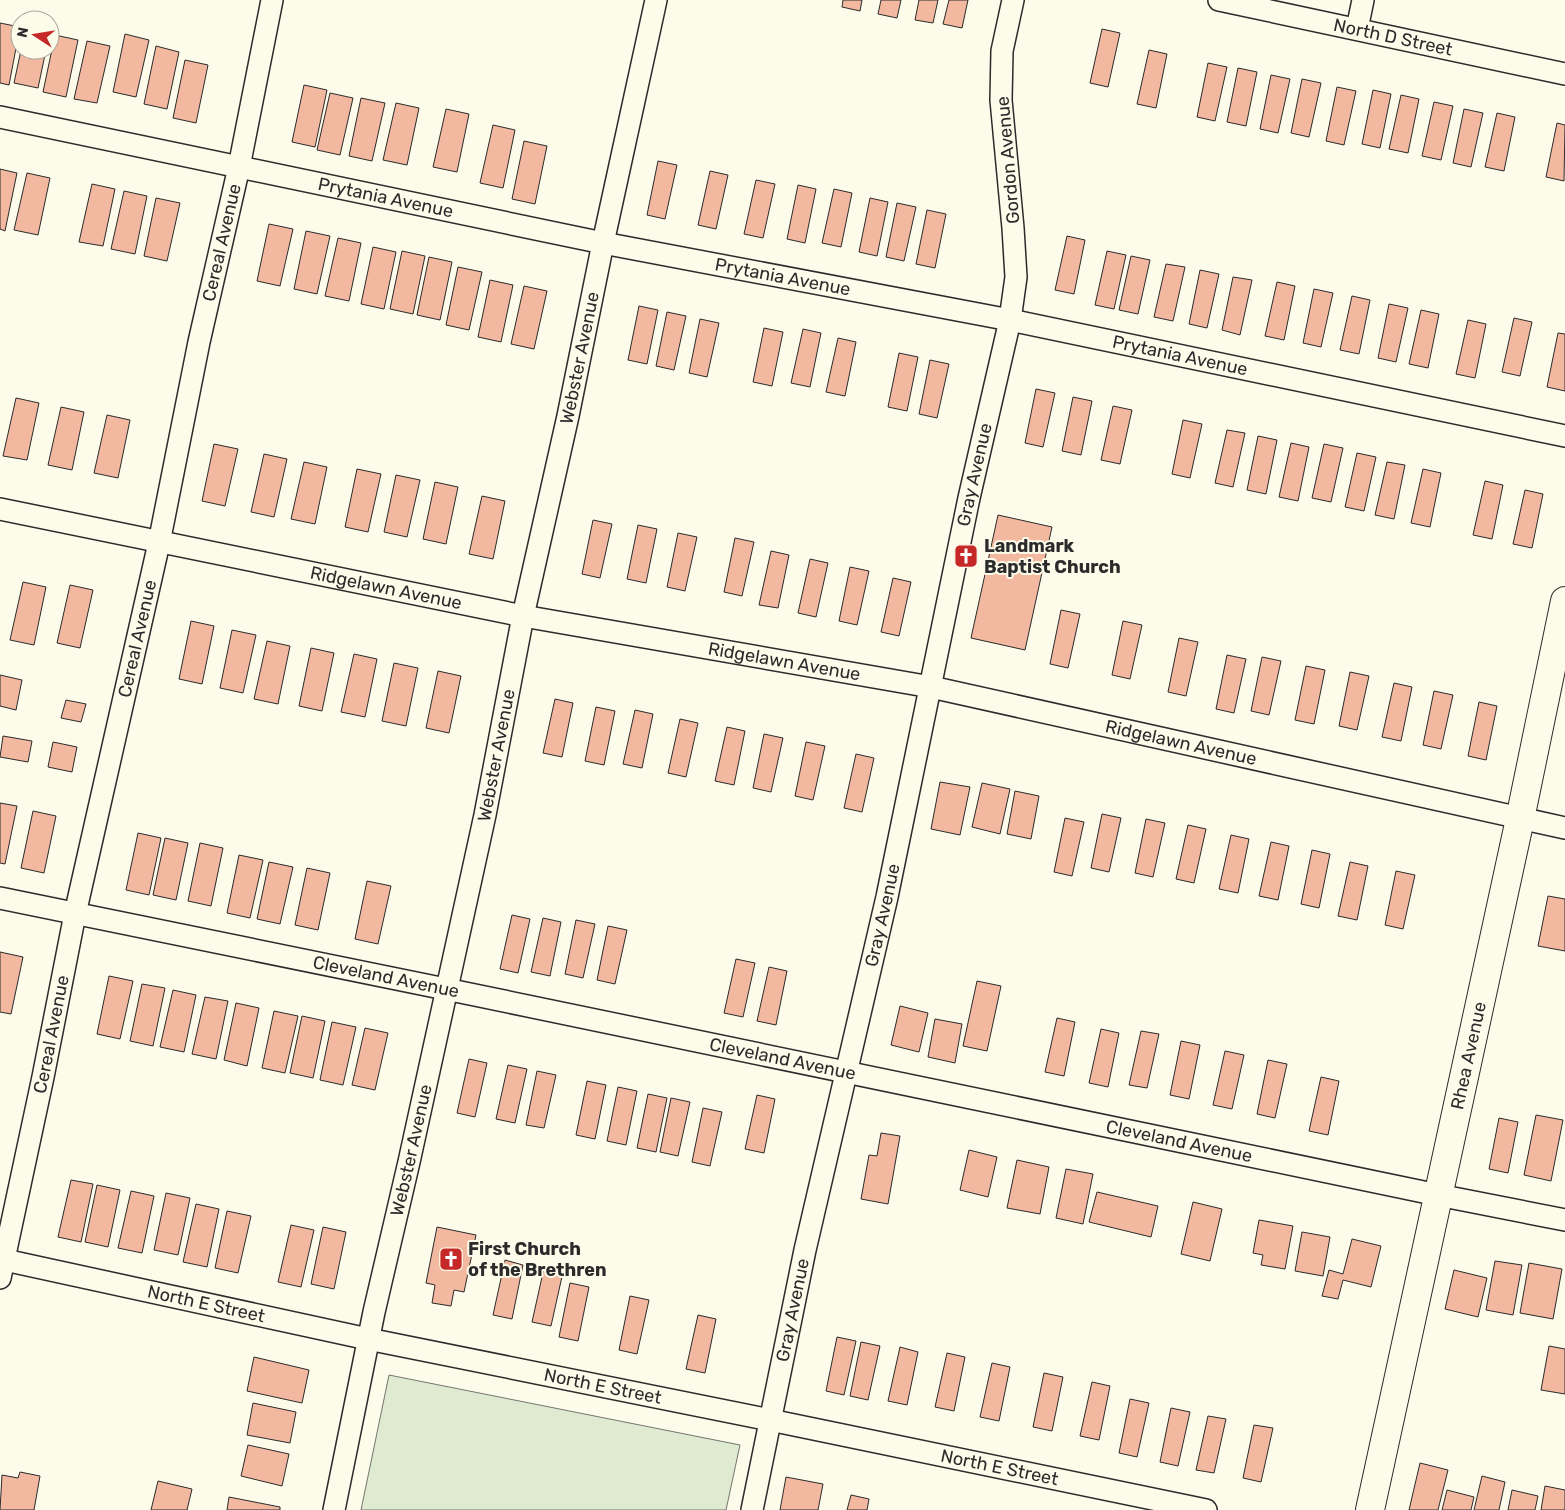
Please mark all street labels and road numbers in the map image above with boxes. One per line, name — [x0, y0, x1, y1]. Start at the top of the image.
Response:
street label: North D Street — [1332, 14, 1455, 61]
street label: Gordon Avenue — [991, 95, 1025, 225]
street label: Prytania Avenue — [316, 173, 455, 222]
street label: Cereal Avenue — [198, 182, 246, 304]
street label: Prytania Avenue — [713, 253, 852, 301]
street label: Webster Avenue — [555, 290, 604, 426]
street label: Prytania Avenue — [1110, 331, 1250, 380]
street label: Gray Avenue — [952, 421, 997, 528]
street label: Ridgelawn Avenue — [308, 562, 464, 614]
street label: Cereal Avenue — [113, 578, 161, 700]
street label: Ridgelawn Avenue — [706, 637, 862, 686]
street label: Webster Avenue — [473, 687, 520, 824]
street label: Ridgelawn Avenue — [1103, 715, 1259, 770]
street label: Gray Avenue — [860, 862, 905, 969]
street label: Cleveland Avenue — [311, 951, 461, 1003]
street label: Cereal Avenue — [29, 973, 74, 1096]
street label: Rhea Avenue — [1446, 1000, 1491, 1112]
street label: Cleveland Avenue — [708, 1033, 858, 1085]
street label: Webster Avenue — [386, 1082, 437, 1218]
street label: Cleveland Avenue — [1104, 1115, 1254, 1167]
street label: Gray Avenue — [771, 1256, 814, 1364]
street label: North E Street — [145, 1280, 267, 1327]
street label: North E Street — [542, 1364, 663, 1409]
street label: North E Street — [939, 1445, 1060, 1490]

